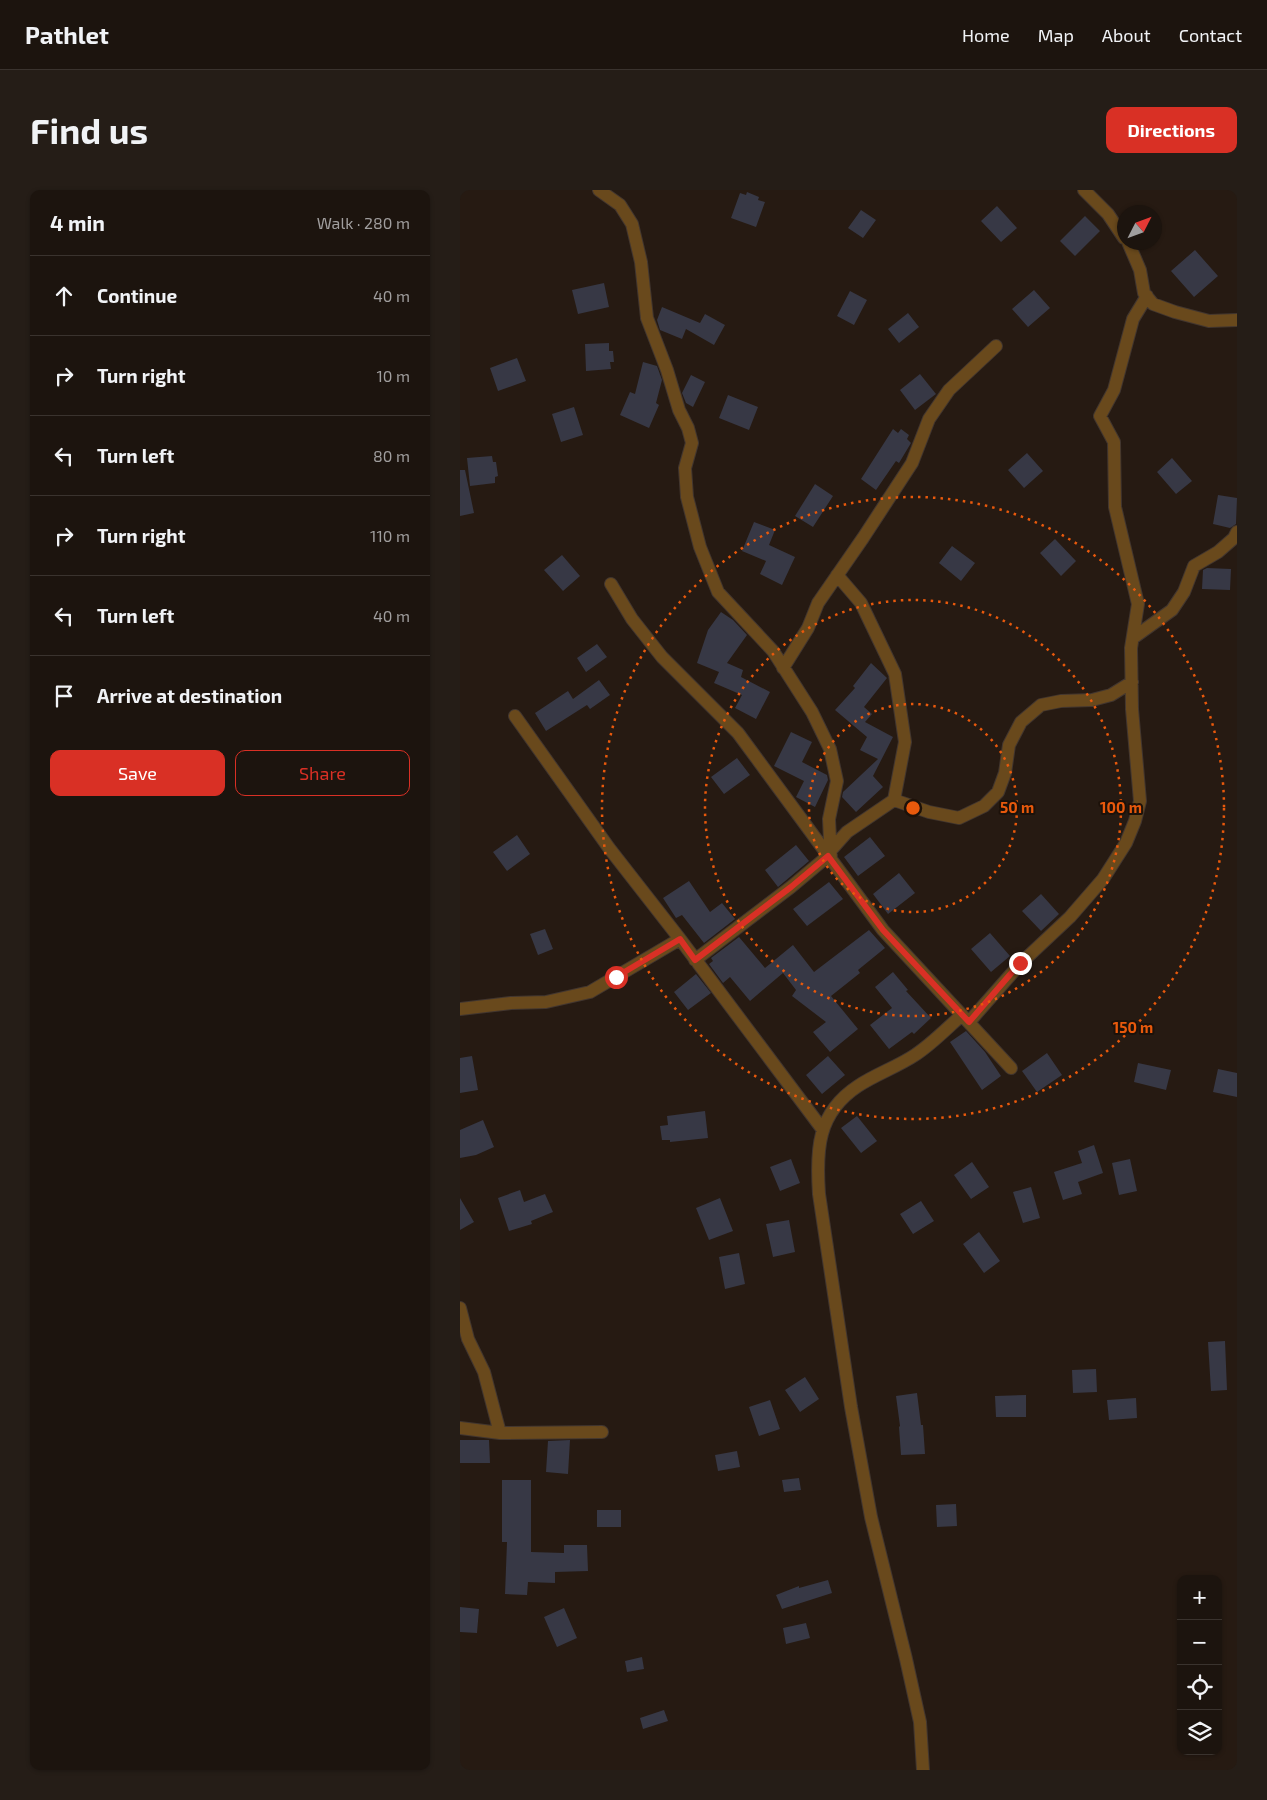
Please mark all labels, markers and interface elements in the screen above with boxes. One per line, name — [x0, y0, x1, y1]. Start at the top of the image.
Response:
text: Pathlet — [25, 20, 109, 49]
text: Home — [962, 24, 1010, 46]
text: Map — [1038, 24, 1074, 46]
text: About — [1102, 24, 1151, 46]
text: Contact — [1179, 24, 1242, 46]
button: Directions — [1106, 107, 1237, 153]
text: Find us — [30, 109, 148, 151]
north arrow — [1117, 205, 1162, 250]
text: 4 min — [50, 210, 105, 235]
text: Walk · 280 m — [317, 213, 410, 232]
icon: ahead — [50, 282, 78, 310]
text: Continue — [97, 284, 177, 307]
text: 40 m — [373, 286, 410, 305]
icon: right — [50, 362, 78, 390]
text: Turn right — [97, 364, 185, 387]
text: 10 m — [376, 366, 410, 385]
icon: left — [50, 442, 78, 470]
text: Turn left — [97, 444, 174, 467]
text: 80 m — [373, 446, 410, 465]
icon: right — [50, 522, 78, 550]
text: Turn right — [97, 524, 185, 547]
text: 110 m — [370, 526, 410, 545]
icon: left — [50, 602, 78, 630]
text: Turn left — [97, 604, 174, 627]
text: 40 m — [373, 606, 410, 625]
icon: arrive — [50, 682, 78, 710]
text: Arrive at destination — [97, 684, 282, 707]
button: Save — [50, 750, 225, 796]
button: Share — [235, 750, 410, 796]
text: 50 m — [1000, 798, 1034, 816]
text: 100 m — [1100, 798, 1142, 816]
centre of rings — [904, 799, 922, 817]
route end — [1009, 952, 1032, 975]
route start — [605, 966, 628, 989]
text: 150 m — [1113, 1018, 1153, 1036]
map controls — [1177, 1575, 1222, 1755]
button: + — [1177, 1575, 1222, 1620]
button: − — [1177, 1620, 1222, 1665]
button: locate — [1177, 1665, 1222, 1710]
button: layers — [1177, 1710, 1222, 1755]

